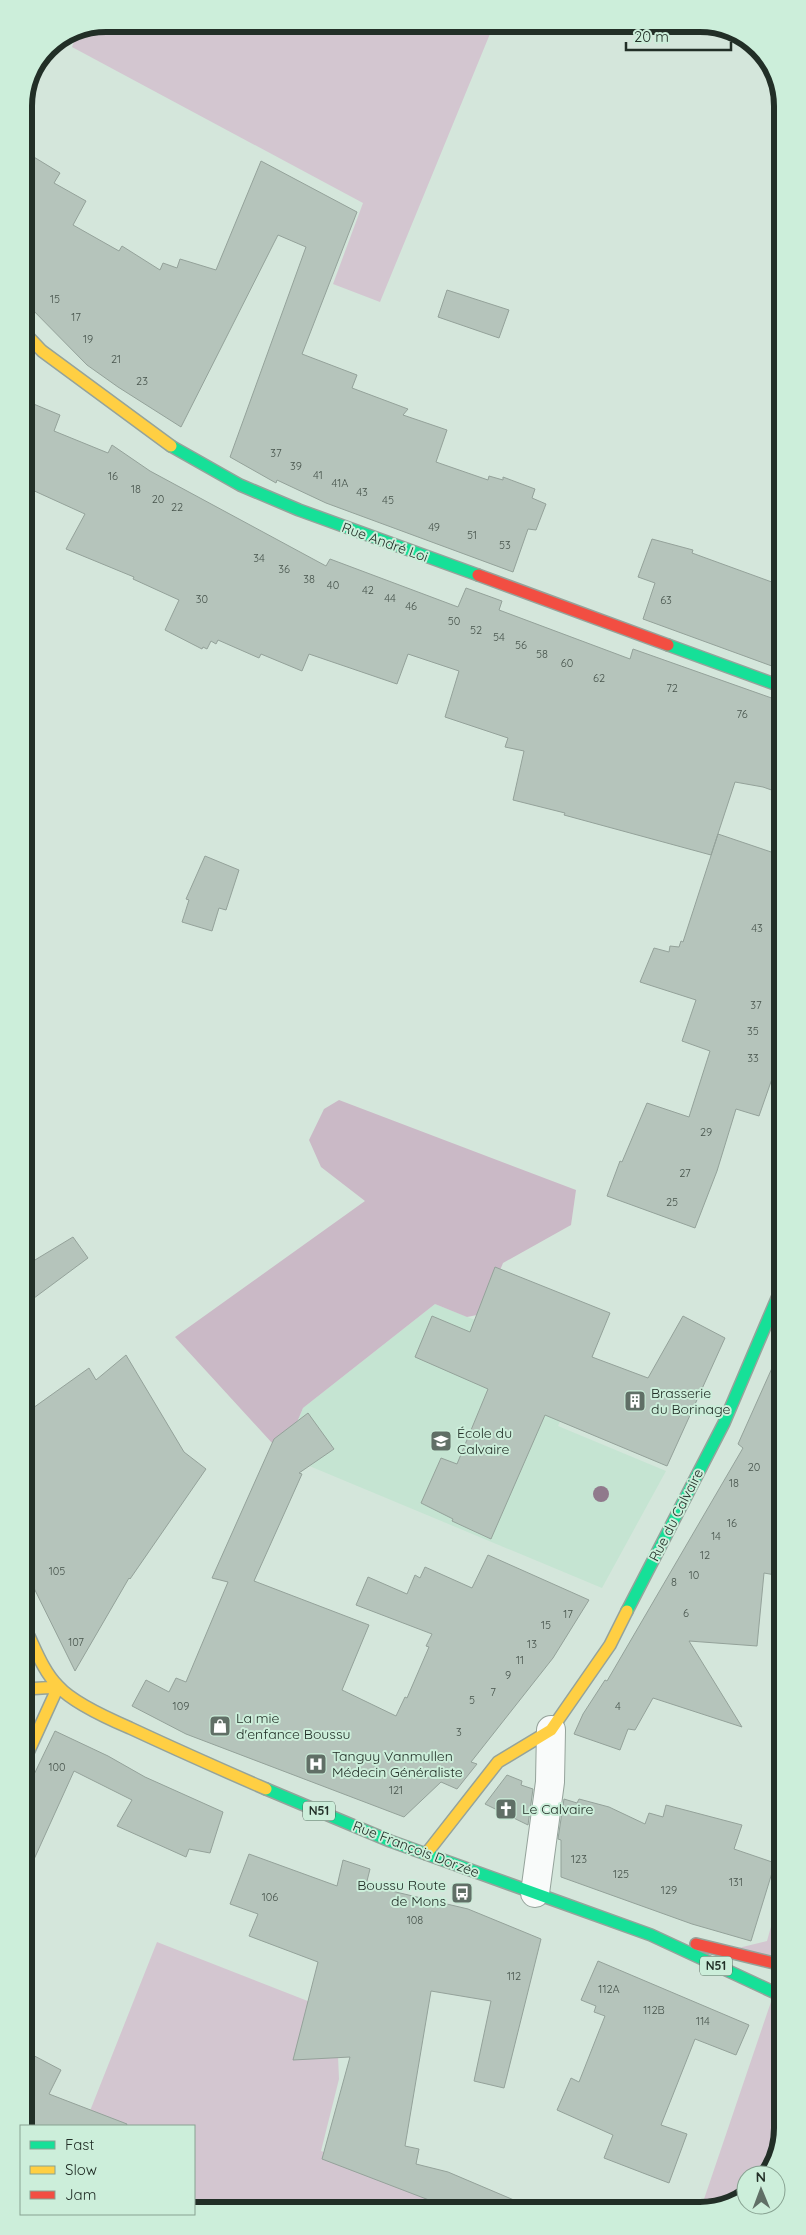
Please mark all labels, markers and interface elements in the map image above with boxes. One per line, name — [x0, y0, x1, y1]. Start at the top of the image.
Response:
scale bar — [626, 20, 731, 52]
text: 20 m — [634, 27, 669, 46]
house number: 15 — [50, 292, 60, 306]
house number: 17 — [71, 310, 81, 324]
house number: 19 — [83, 332, 93, 346]
house number: 21 — [111, 352, 121, 366]
house number: 23 — [136, 374, 148, 388]
house number: 37 — [270, 446, 282, 460]
house number: 39 — [290, 459, 302, 473]
house number: 41 — [313, 468, 323, 482]
house number: 16 — [108, 469, 118, 483]
house number: 41A — [332, 476, 348, 490]
house number: 18 — [131, 482, 141, 496]
house number: 43 — [356, 485, 368, 499]
house number: 20 — [152, 492, 164, 506]
house number: 45 — [382, 493, 394, 507]
house number: 22 — [171, 500, 183, 514]
street label: Rue André Loi — [339, 518, 431, 566]
house number: 49 — [428, 520, 440, 534]
house number: 51 — [467, 528, 477, 542]
house number: 53 — [499, 538, 511, 552]
house number: 34 — [253, 551, 265, 565]
house number: 36 — [278, 562, 290, 576]
house number: 38 — [303, 572, 315, 586]
house number: 40 — [327, 578, 339, 592]
house number: 42 — [362, 583, 374, 597]
house number: 44 — [384, 591, 396, 605]
house number: 30 — [196, 592, 208, 606]
house number: 63 — [660, 593, 672, 607]
house number: 46 — [405, 599, 417, 613]
house number: 50 — [448, 614, 460, 628]
house number: 52 — [470, 623, 482, 637]
house number: 54 — [493, 630, 505, 644]
house number: 56 — [515, 638, 527, 652]
house number: 58 — [536, 647, 548, 661]
house number: 60 — [561, 656, 573, 670]
house number: 62 — [593, 671, 605, 685]
house number: 72 — [666, 681, 678, 695]
house number: 76 — [736, 707, 748, 721]
house number: 43 — [751, 921, 763, 935]
house number: 37 — [750, 998, 762, 1012]
house number: 35 — [747, 1024, 759, 1038]
house number: 33 — [747, 1051, 759, 1065]
house number: 29 — [700, 1125, 712, 1139]
house number: 27 — [679, 1166, 691, 1180]
house number: 25 — [666, 1195, 678, 1209]
place label: Brasserie du Borinage — [651, 1384, 730, 1418]
building icon: Brasserie du Borinage — [623, 1389, 647, 1413]
place label: École du Calvaire — [457, 1424, 512, 1458]
school or university icon: École du Calvaire — [429, 1429, 453, 1453]
house number: 20 — [748, 1460, 760, 1474]
street label: Rue du Calvaire — [645, 1465, 707, 1564]
house number: 18 — [729, 1476, 739, 1490]
house number: 16 — [727, 1516, 737, 1530]
house number: 14 — [711, 1529, 721, 1543]
house number: 12 — [700, 1548, 710, 1562]
house number: 105 — [49, 1564, 65, 1578]
house number: 10 — [689, 1568, 699, 1582]
house number: 8 — [671, 1575, 677, 1589]
house number: 6 — [683, 1606, 689, 1620]
house number: 17 — [563, 1607, 573, 1621]
house number: 15 — [541, 1618, 551, 1632]
house number: 107 — [68, 1635, 84, 1649]
house number: 13 — [527, 1637, 537, 1651]
house number: 11 — [516, 1653, 524, 1667]
house number: 9 — [505, 1668, 511, 1682]
house number: 7 — [490, 1685, 496, 1699]
house number: 5 — [469, 1693, 475, 1707]
house number: 109 — [173, 1699, 189, 1713]
house number: 4 — [615, 1699, 621, 1713]
place label: La mie d'enfance Boussu — [236, 1709, 350, 1743]
shop icon: La mie d'enfance Boussu — [208, 1714, 232, 1738]
house number: 3 — [456, 1725, 462, 1739]
place label: Tanguy Vanmullen Médecin Généraliste — [332, 1747, 463, 1781]
hospital icon: Tanguy Vanmullen Médecin Généraliste — [304, 1752, 328, 1776]
house number: 100 — [48, 1760, 66, 1774]
house number: 121 — [389, 1783, 403, 1797]
church icon: Le Calvaire — [494, 1797, 518, 1821]
place label: Le Calvaire — [522, 1800, 594, 1818]
road number: N51 — [303, 1802, 335, 1820]
street label: Rue François Dorzée — [350, 1817, 482, 1881]
house number: 123 — [571, 1852, 587, 1866]
house number: 125 — [613, 1867, 629, 1881]
house number: 131 — [729, 1875, 743, 1889]
place label: Boussu Route de Mons — [357, 1876, 446, 1910]
bus stop icon: Boussu Route de Mons — [450, 1881, 474, 1905]
house number: 129 — [661, 1883, 677, 1897]
house number: 106 — [262, 1890, 278, 1904]
house number: 108 — [407, 1913, 423, 1927]
road number: N51 — [700, 1956, 732, 1975]
house number: 112 — [507, 1969, 521, 1983]
house number: 112A — [598, 1982, 620, 1996]
house number: 112B — [643, 2003, 665, 2017]
house number: 114 — [696, 2014, 710, 2028]
legend — [20, 2125, 195, 2215]
text: Fast — [65, 2135, 94, 2154]
text: Slow — [65, 2160, 97, 2179]
north arrow — [736, 2165, 786, 2215]
text: N — [755, 2168, 766, 2186]
text: Jam — [65, 2185, 96, 2204]

